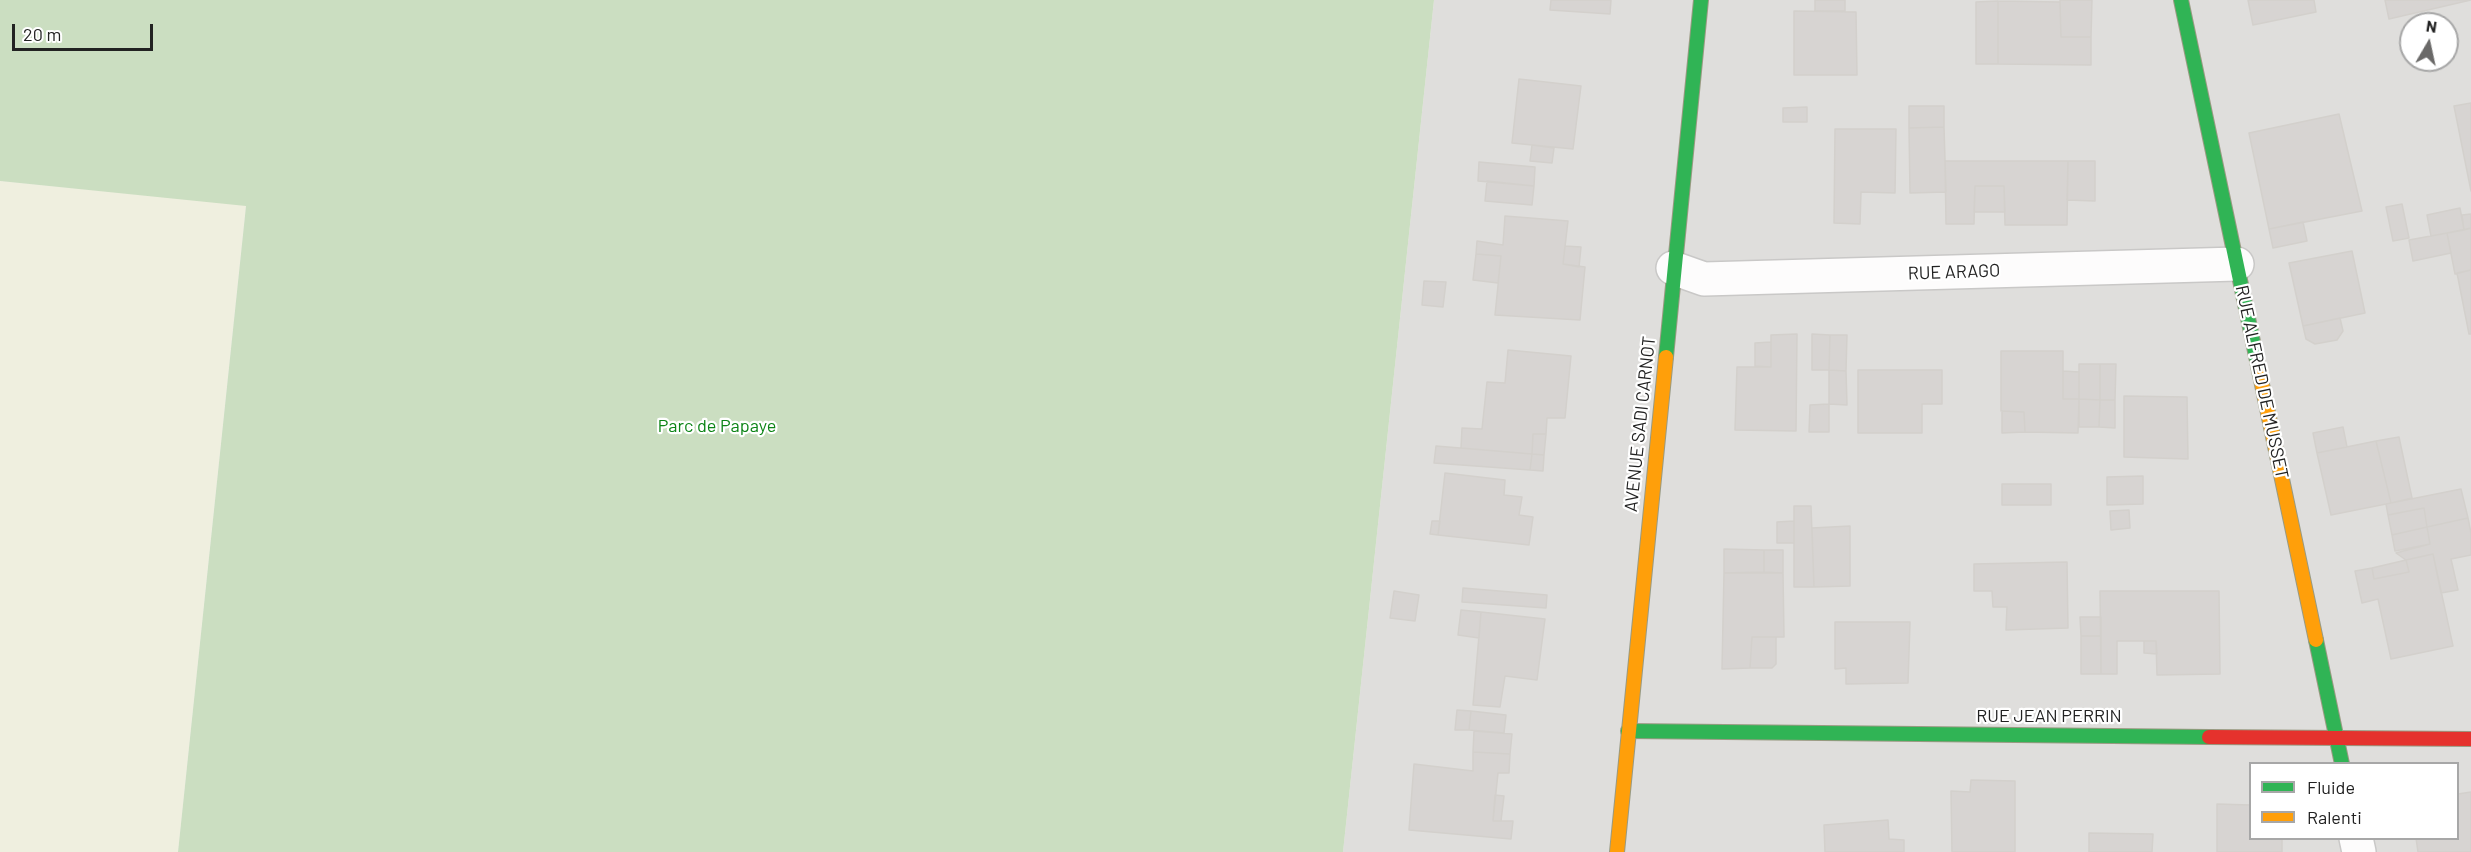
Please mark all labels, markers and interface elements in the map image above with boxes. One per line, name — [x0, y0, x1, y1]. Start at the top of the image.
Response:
scale bar — [15, 12, 156, 50]
north arrow — [2399, 12, 2459, 72]
text: N — [2425, 15, 2438, 36]
text: 20 m — [23, 23, 61, 45]
street label: RUE ARAGO — [1907, 260, 2001, 284]
street label: RUE ALFRED DE MUSSET — [2231, 283, 2293, 481]
street label: AVENUE SADI CARNOT — [1620, 335, 1660, 513]
park label: Parc de Papaye — [658, 415, 776, 437]
street label: RUE JEAN PERRIN — [1976, 705, 2122, 727]
legend — [2249, 762, 2459, 840]
text: Fluide — [2307, 776, 2355, 798]
text: Ralenti — [2307, 806, 2362, 828]

